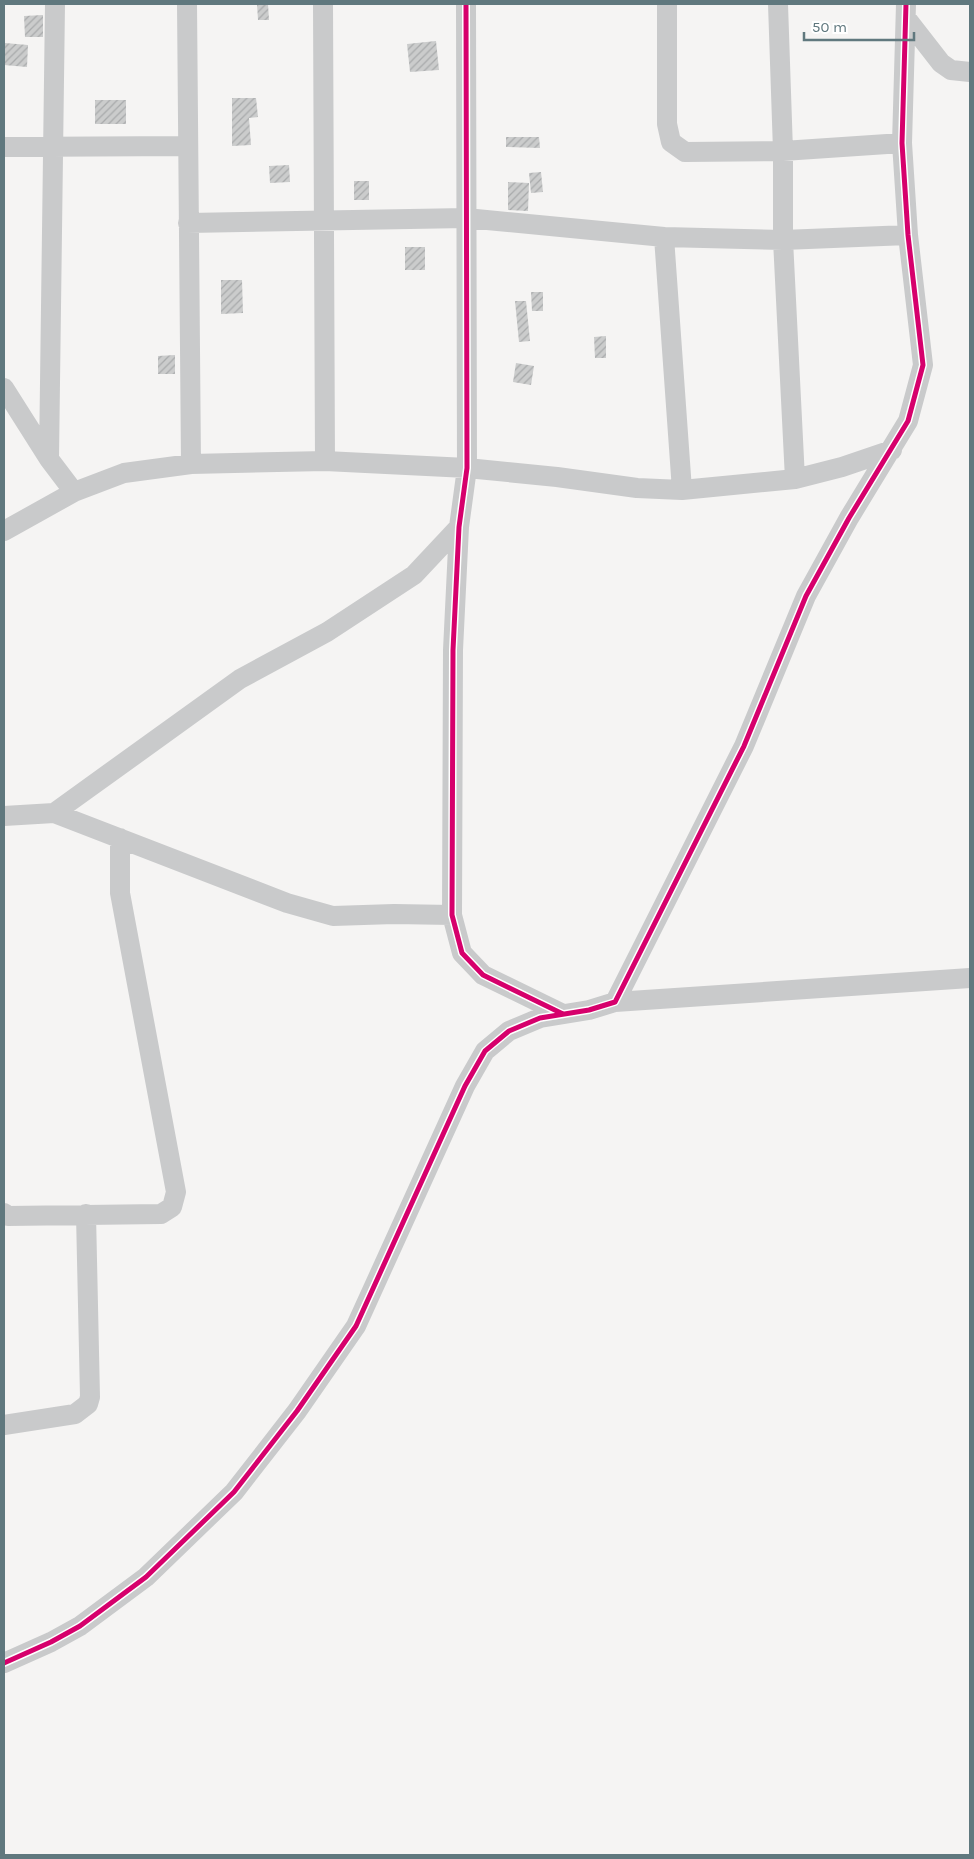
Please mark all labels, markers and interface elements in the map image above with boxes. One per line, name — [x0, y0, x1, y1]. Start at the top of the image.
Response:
scale bar — [804, 10, 914, 42]
text: 50 m — [812, 18, 847, 36]

